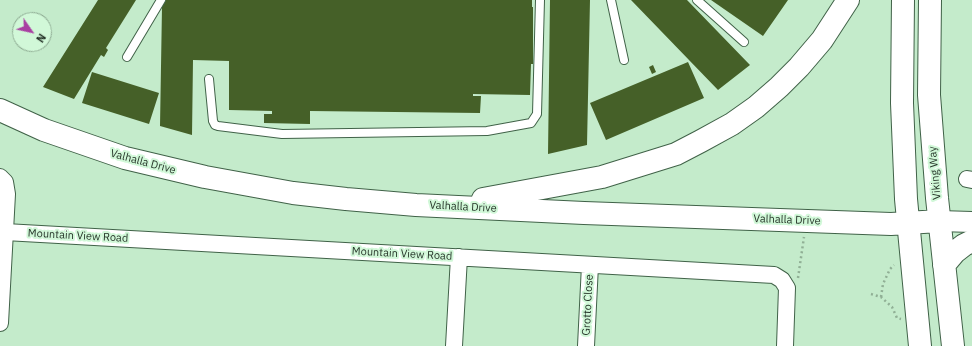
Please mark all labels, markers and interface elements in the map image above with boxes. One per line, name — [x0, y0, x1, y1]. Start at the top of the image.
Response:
north arrow — [12, 12, 52, 52]
text: N — [33, 31, 49, 45]
street label: Viking Way — [926, 146, 944, 200]
street label: Valhalla Drive — [109, 147, 177, 177]
street label: Valhalla Drive — [429, 199, 497, 215]
street label: Valhalla Drive — [753, 212, 821, 228]
street label: Mountain View Road — [27, 227, 129, 245]
street label: Mountain View Road — [351, 245, 453, 263]
street label: Grotto Close — [580, 274, 596, 336]

